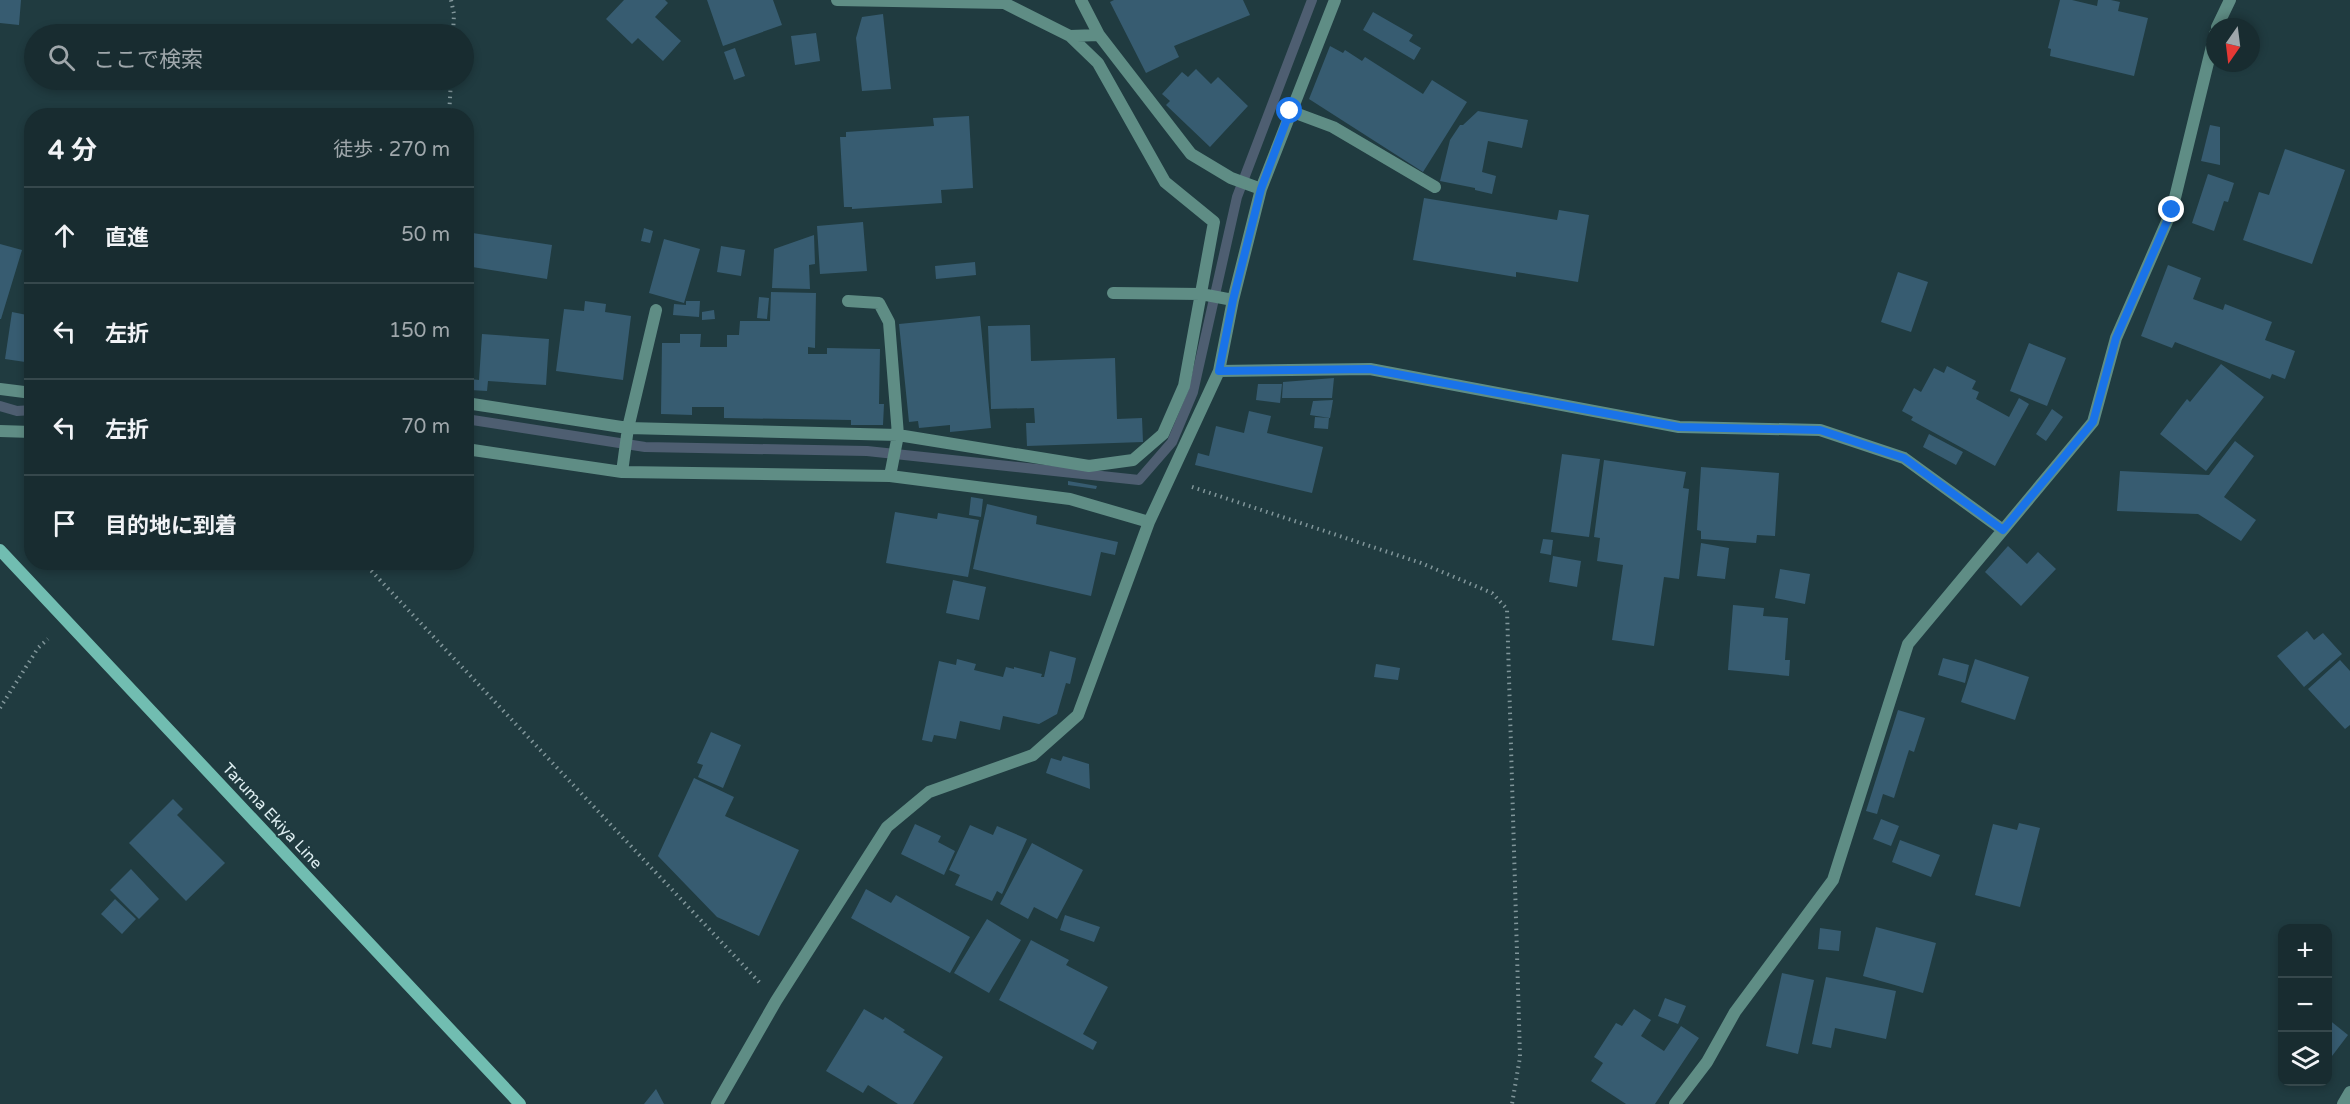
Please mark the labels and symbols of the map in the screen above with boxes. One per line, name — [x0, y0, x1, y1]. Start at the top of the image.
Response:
north arrow — [2206, 18, 2260, 72]
route start — [1276, 97, 1302, 123]
route end — [2158, 196, 2184, 222]
street label: Taruma Ekiya Line — [218, 759, 326, 873]

